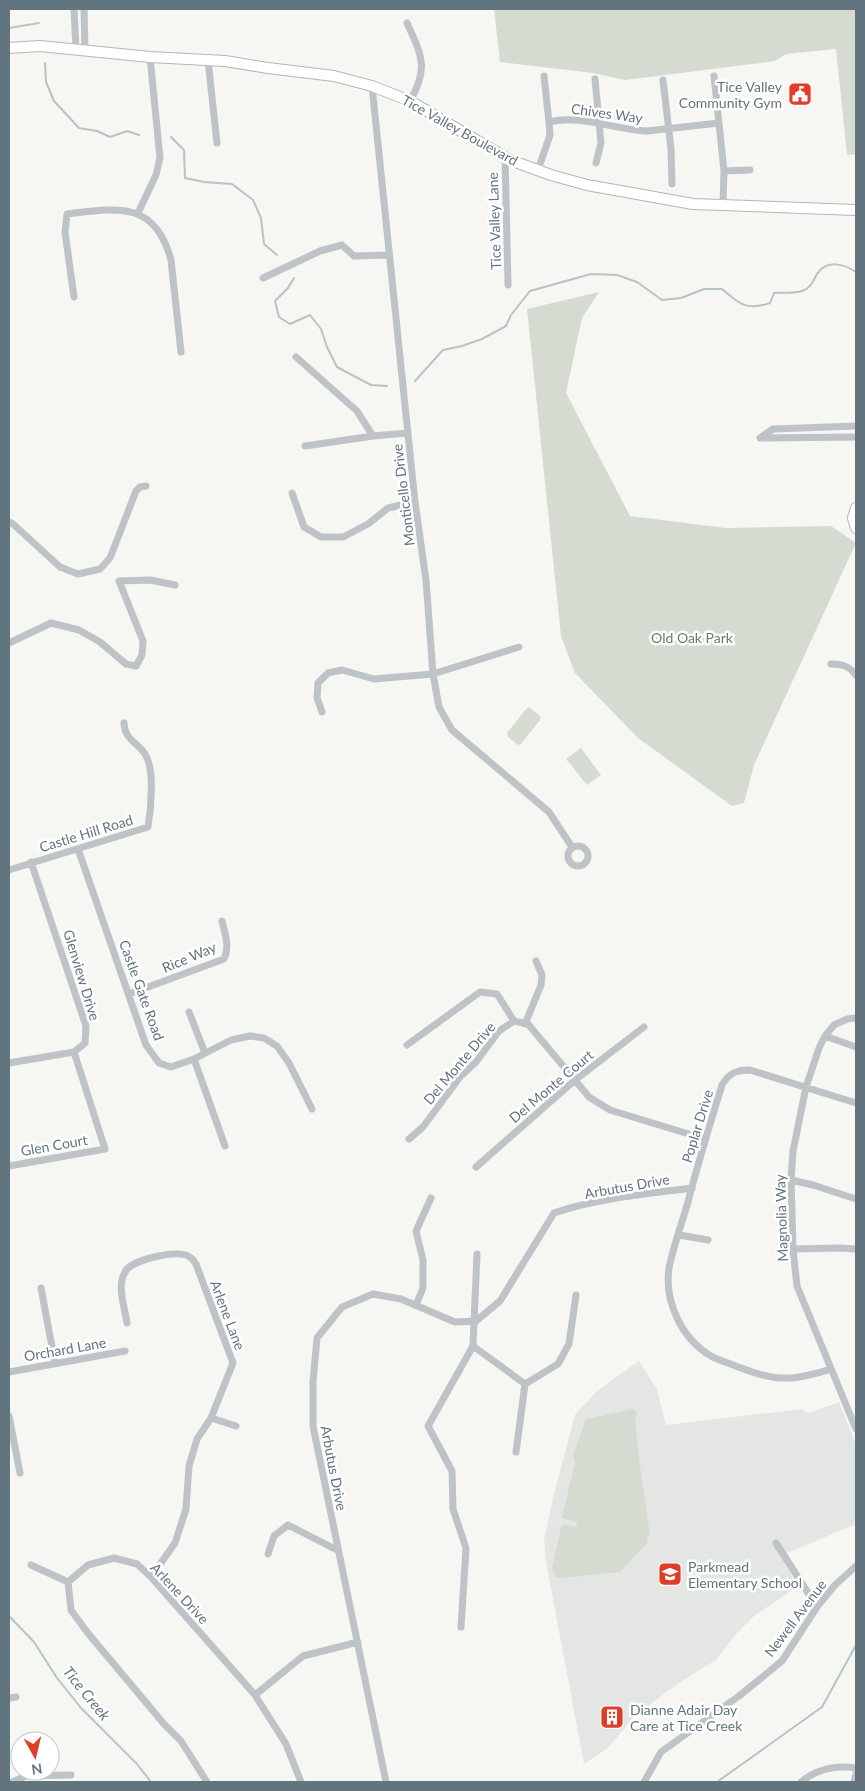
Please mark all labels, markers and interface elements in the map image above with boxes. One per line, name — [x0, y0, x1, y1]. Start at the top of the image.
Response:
place label: Tice Valley Community Gym — [679, 78, 783, 111]
public building icon: Tice Valley Community Gym — [787, 81, 813, 107]
street label: Tice Valley Boulevard — [399, 91, 521, 169]
street label: Chives Way — [570, 100, 645, 127]
street label: Tice Valley Lane — [484, 172, 504, 270]
street label: Monticello Drive — [388, 443, 418, 547]
park label: Old Oak Park — [651, 629, 734, 646]
street label: Castle Hill Road — [37, 811, 135, 855]
street label: Glenview Drive — [60, 928, 104, 1022]
street label: Castle Gate Road — [116, 937, 168, 1043]
street label: Rice Way — [159, 938, 219, 976]
street label: Del Monte Drive — [420, 1018, 498, 1108]
street label: Del Monte Court — [506, 1046, 596, 1126]
street label: Poplar Drive — [678, 1087, 716, 1165]
street label: Glen Court — [19, 1131, 89, 1159]
street label: Arbutus Drive — [583, 1170, 671, 1202]
street label: Magnolia Way — [771, 1173, 791, 1262]
street label: Arlene Lane — [207, 1278, 249, 1352]
street label: Orchard Lane — [23, 1333, 107, 1365]
street label: Arbutus Drive — [317, 1424, 351, 1512]
place label: Parkmead Elementary School — [688, 1558, 802, 1591]
street label: Arlene Drive — [147, 1559, 213, 1627]
school or university icon: Parkmead Elementary School — [657, 1561, 683, 1587]
street label: Newell Avenue — [760, 1576, 830, 1660]
water label: Tice Creek — [60, 1662, 115, 1724]
place label: Dianne Adair Day Care at Tice Creek — [630, 1701, 743, 1734]
building icon: Dianne Adair Day Care at Tice Creek — [599, 1704, 625, 1730]
north arrow — [10, 1731, 60, 1781]
text: N — [30, 1760, 43, 1779]

